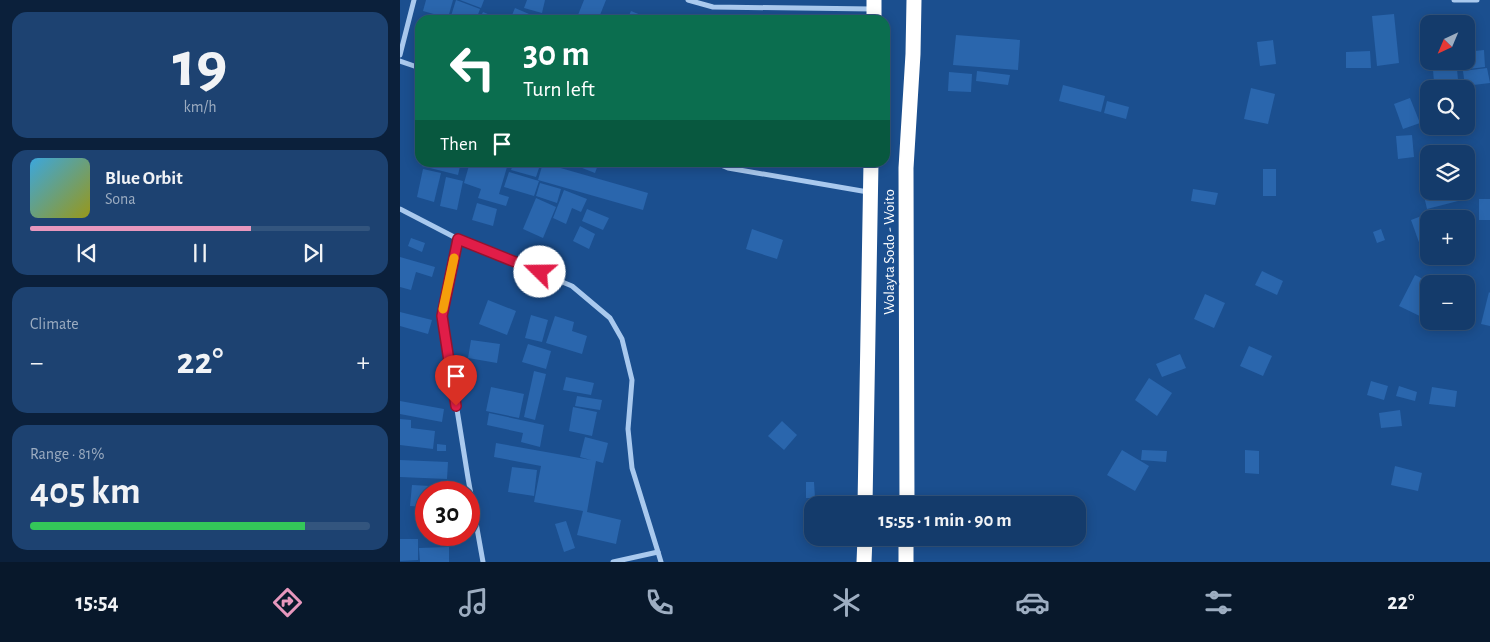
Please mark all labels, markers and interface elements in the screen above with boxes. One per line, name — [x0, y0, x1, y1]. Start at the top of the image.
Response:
north arrow — [1420, 15, 1475, 70]
map controls — [1420, 15, 1475, 330]
text: 19 — [173, 33, 227, 98]
icon: left — [440, 35, 505, 100]
text: 30 m — [523, 37, 590, 72]
text: Turn left — [523, 78, 595, 100]
button: search — [1420, 80, 1475, 135]
text: km/h — [183, 99, 217, 115]
icon: arrive — [488, 130, 516, 158]
text: Then — [440, 135, 478, 154]
button: layers — [1420, 145, 1475, 200]
text: Blue Orbit — [105, 169, 183, 188]
street label: Wolayta Sodo - Woito — [882, 189, 897, 315]
text: Sona — [105, 191, 136, 207]
button: + — [1420, 210, 1475, 265]
icon: previous — [73, 239, 101, 267]
icon: pause — [186, 239, 214, 267]
icon: next — [299, 239, 327, 267]
position arrow — [513, 245, 565, 297]
button: − — [1420, 275, 1475, 330]
text: Climate — [30, 316, 79, 332]
text: 22° — [177, 343, 223, 381]
text: − — [30, 349, 43, 377]
text: + — [357, 349, 370, 377]
pin — [435, 355, 477, 406]
icon: arrive — [442, 362, 470, 390]
text: Range · 81% — [30, 446, 104, 462]
text: 405 km — [30, 473, 141, 511]
speed limit sign: 30 — [415, 481, 480, 546]
text: 15:55 · 1 min · 90 m — [878, 511, 1012, 530]
icon: directions — [270, 585, 305, 620]
icon: music — [456, 585, 491, 620]
icon: phone — [642, 585, 677, 620]
icon: climate — [829, 585, 864, 620]
icon: car — [1015, 585, 1050, 620]
icon: filters — [1201, 585, 1236, 620]
text: 15:54 — [76, 591, 119, 613]
text: 22° — [1387, 591, 1414, 613]

